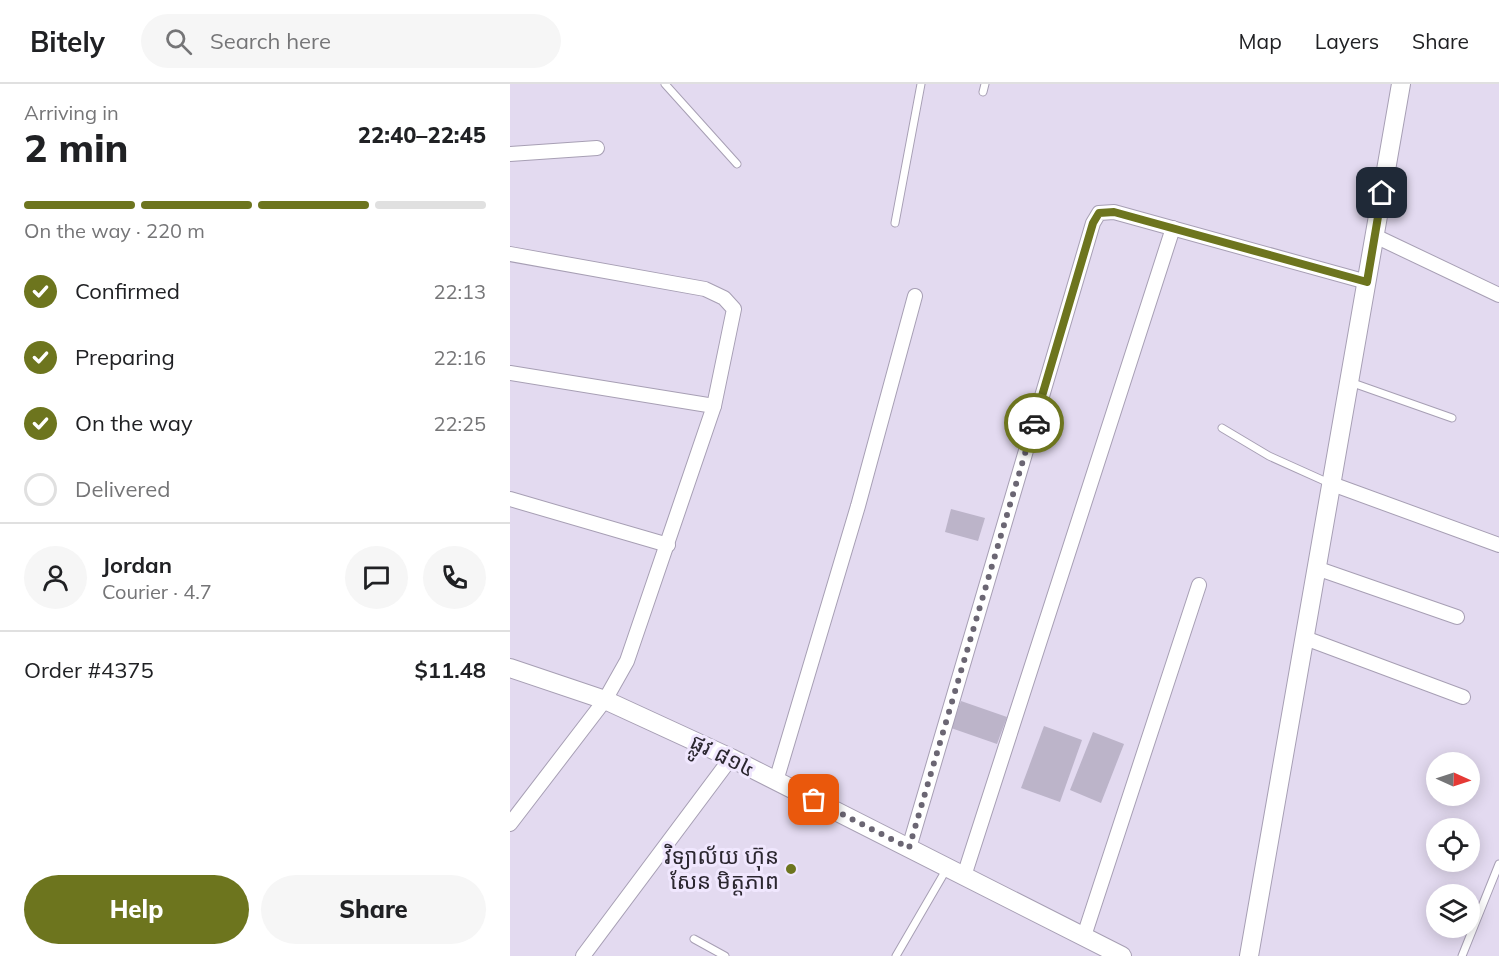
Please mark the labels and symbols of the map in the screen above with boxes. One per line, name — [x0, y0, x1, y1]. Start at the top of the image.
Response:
pin — [1356, 167, 1407, 218]
courier — [1004, 393, 1064, 453]
street label: ផ្លូវ ៨១៤ — [683, 727, 760, 789]
north arrow — [1426, 752, 1480, 806]
pin — [788, 774, 839, 825]
place label: វិទ្យាល័យ ហ៊ុន សែន មិត្តភាព — [664, 842, 779, 896]
marker: វិទ្យាល័យ ហ៊ុន សែន មិត្តភាព — [784, 862, 798, 876]

